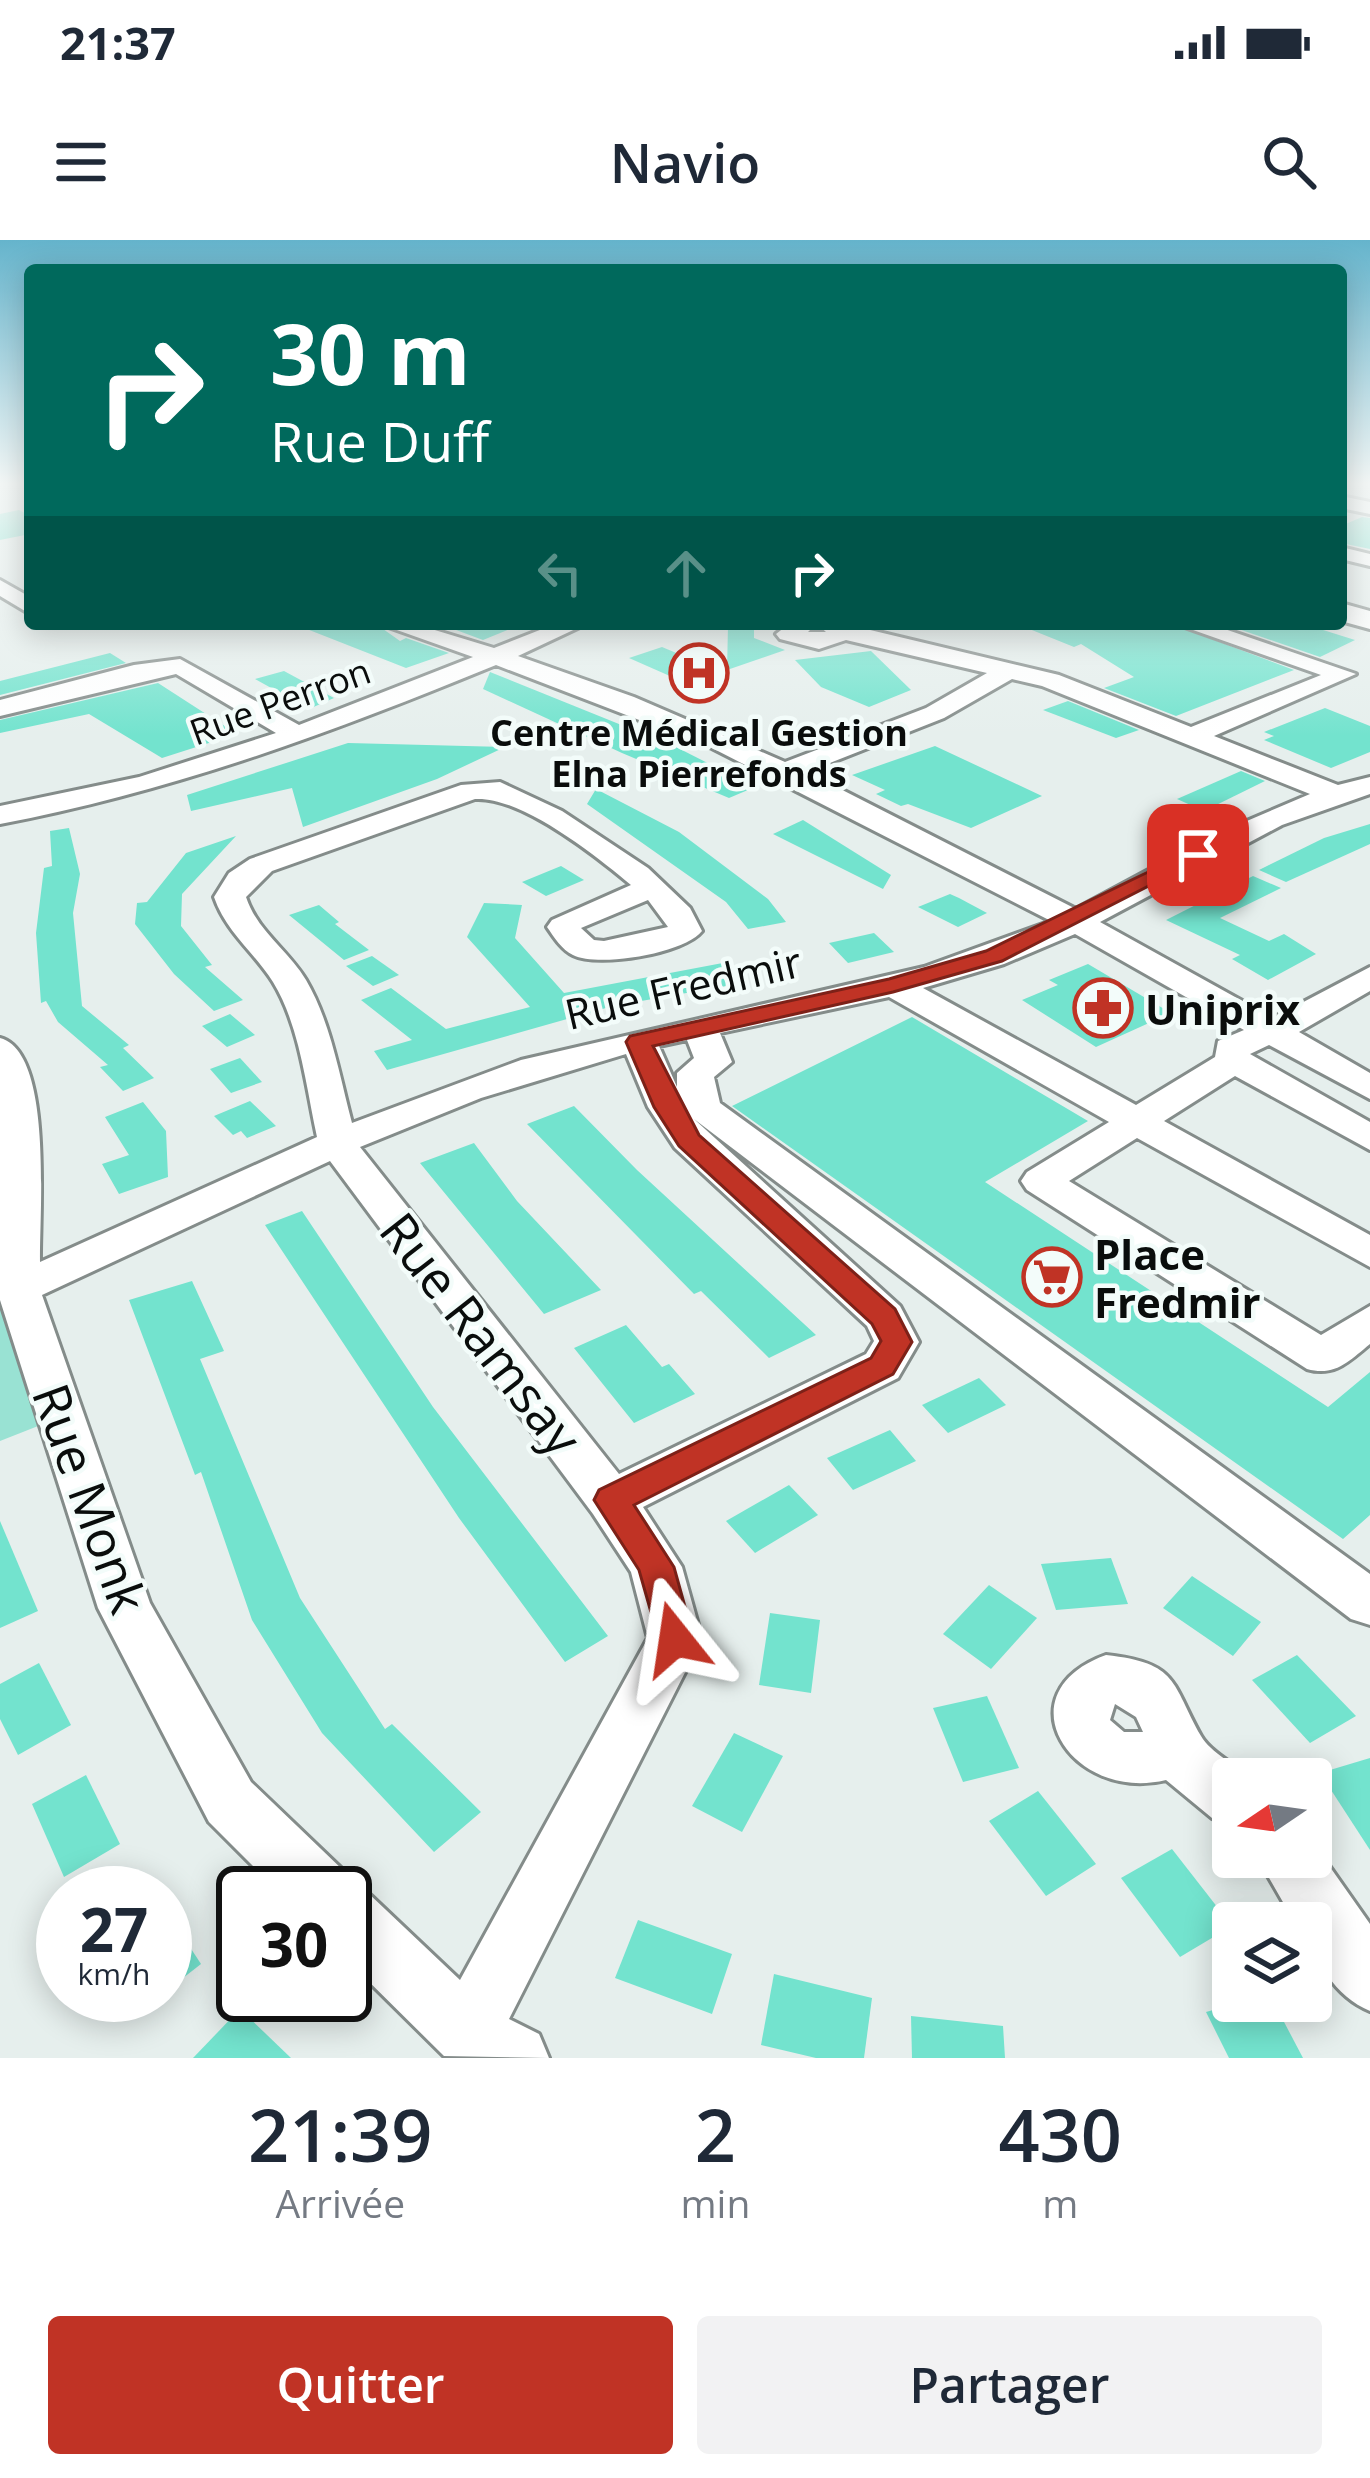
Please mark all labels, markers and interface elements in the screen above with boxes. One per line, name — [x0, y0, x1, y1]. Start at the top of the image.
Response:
text: 21:37 — [60, 12, 176, 73]
text: Navio — [610, 125, 760, 199]
icon: menu — [48, 129, 114, 195]
icon: search — [1256, 129, 1322, 195]
text: 30 m — [270, 295, 470, 410]
icon: right — [72, 312, 228, 468]
text: Rue Duff — [270, 404, 489, 478]
icon: left — [527, 540, 593, 606]
icon: ahead — [653, 540, 719, 606]
icon: right — [779, 540, 845, 606]
hospital icon: Centre Médical Gestion Elna Pierrefonds — [668, 642, 730, 704]
street label: Rue Perron — [183, 646, 377, 756]
place label: Centre Médical Gestion Elna Pierrefonds — [490, 708, 908, 798]
pin — [1147, 804, 1249, 906]
icon: arrive — [1165, 822, 1231, 888]
street label: Rue Fredmir — [559, 932, 807, 1042]
pharmacy icon: Uniprix — [1072, 977, 1134, 1039]
place label: Uniprix — [1145, 980, 1301, 1037]
street label: Rue Ramsay — [365, 1197, 599, 1469]
place label: Place Fredmir — [1094, 1225, 1261, 1330]
supermarket icon: Place Fredmir — [1021, 1246, 1083, 1308]
street label: Rue Monk — [17, 1374, 165, 1623]
position arrow — [612, 1576, 738, 1702]
north arrow — [1212, 1758, 1332, 1878]
map controls — [1212, 1758, 1332, 2022]
speed limit sign: 30 — [216, 1866, 372, 2022]
text: 27 — [80, 1888, 148, 1970]
button: layers — [1212, 1902, 1332, 2022]
text: km/h — [78, 1953, 150, 1994]
text: 21:39 — [248, 2085, 432, 2183]
text: 2 — [695, 2085, 736, 2183]
text: 430 — [998, 2085, 1122, 2183]
text: Arrivée — [275, 2176, 405, 2229]
text: min — [681, 2176, 750, 2229]
text: m — [1042, 2176, 1078, 2229]
button: Quitter — [48, 2316, 673, 2454]
button: Partager — [697, 2316, 1322, 2454]

